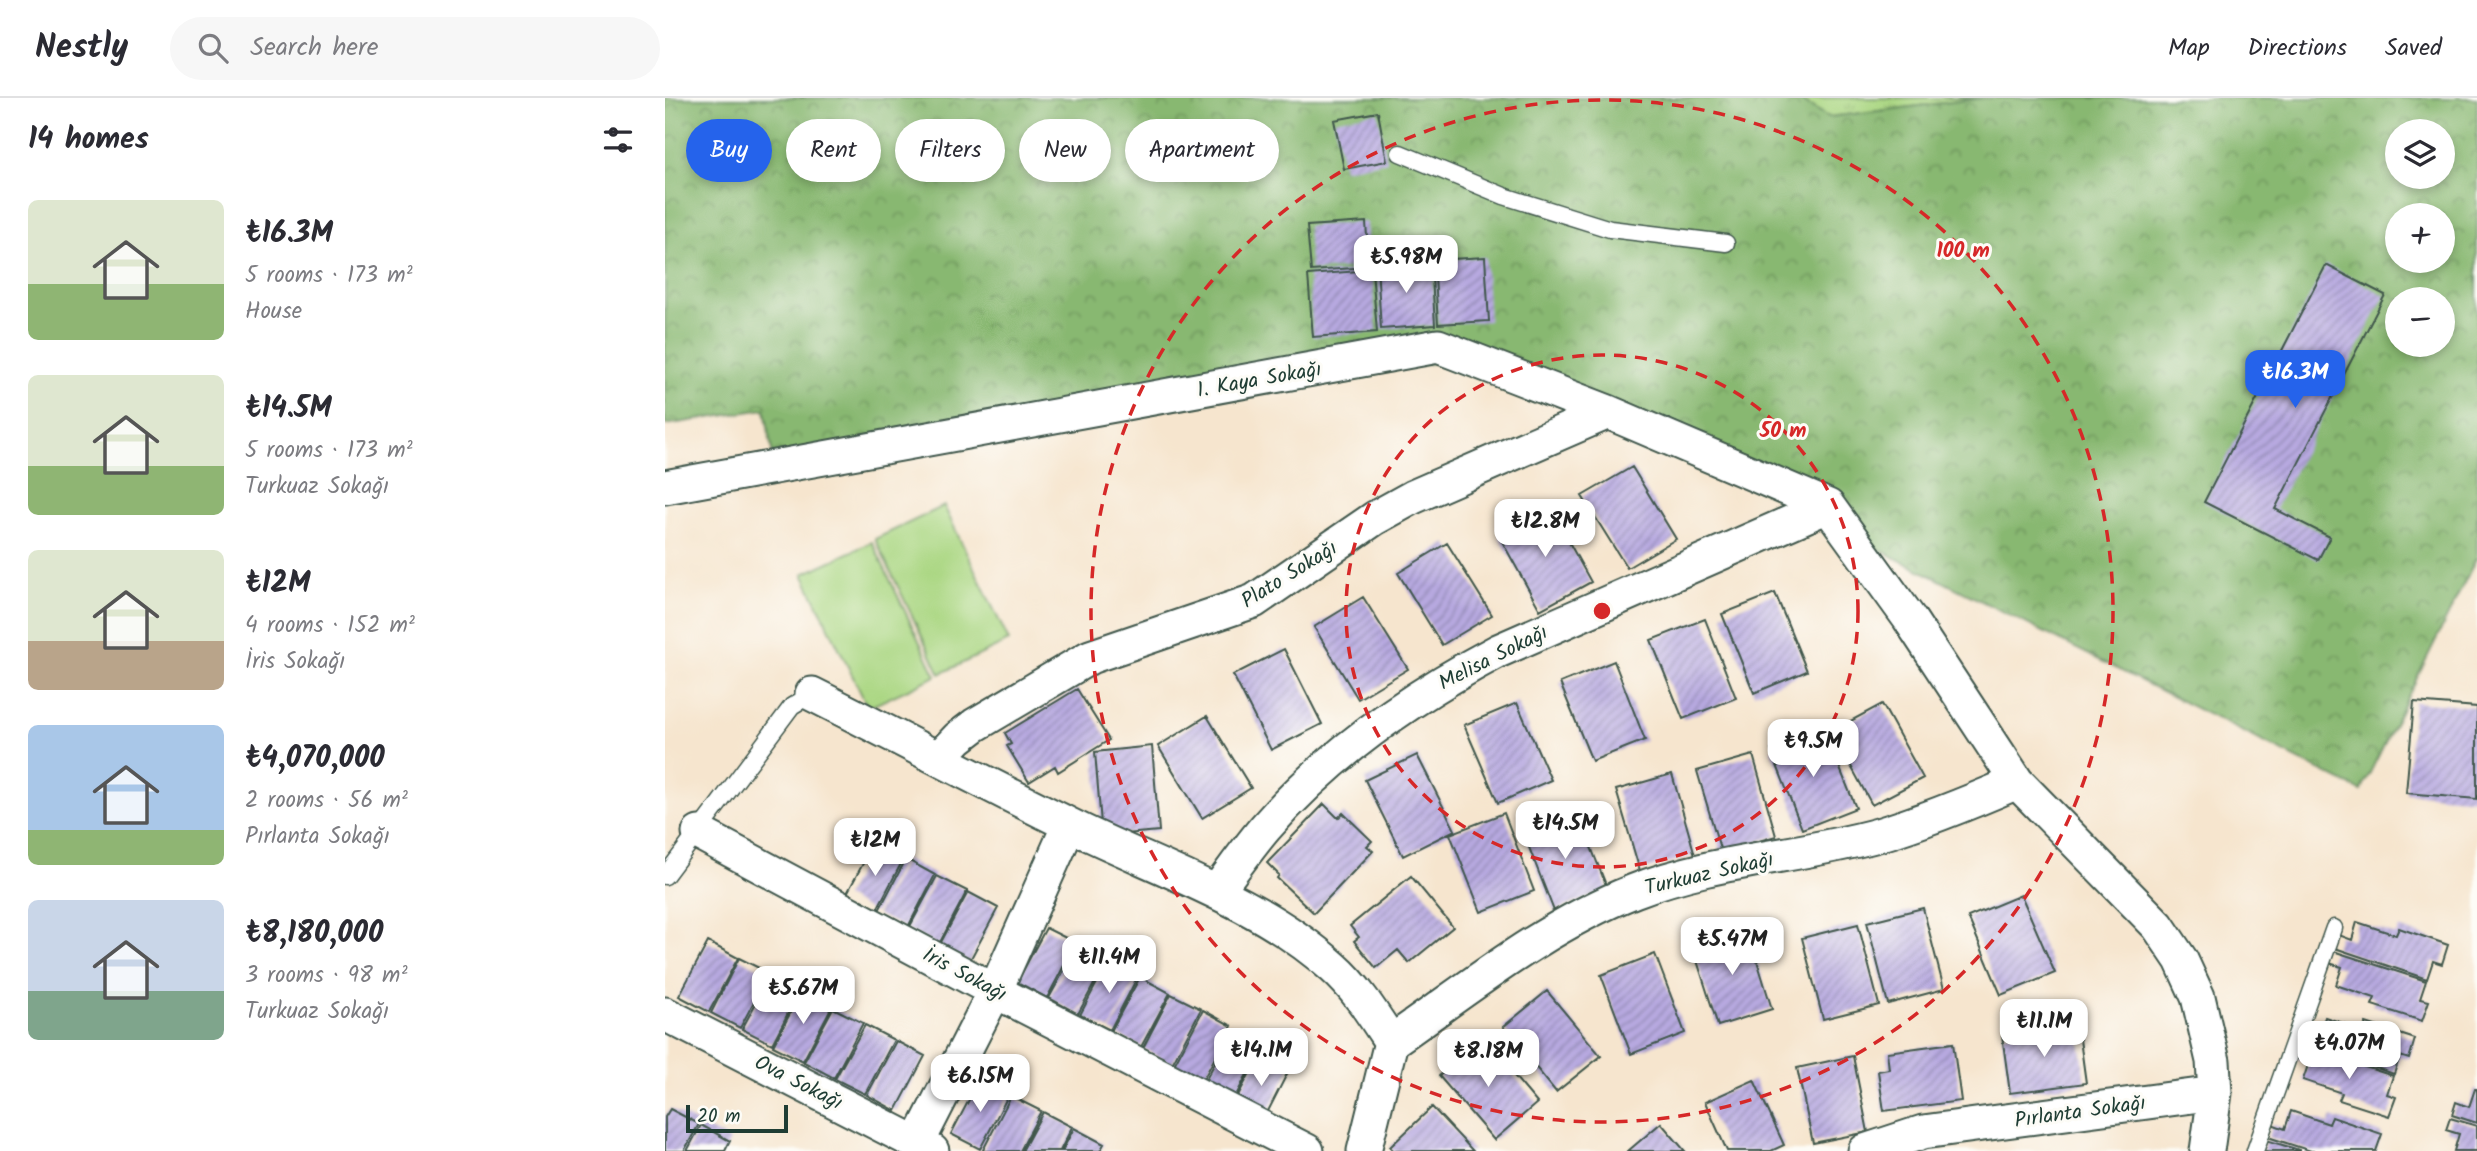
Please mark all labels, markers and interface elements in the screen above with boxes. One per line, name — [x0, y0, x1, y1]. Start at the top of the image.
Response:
search box — [170, 17, 660, 80]
text: Nestly — [35, 22, 128, 75]
text: Search here — [250, 27, 378, 69]
icon: search — [194, 29, 232, 67]
text: Map — [2168, 29, 2210, 68]
text: Directions — [2248, 29, 2347, 68]
text: Saved — [2385, 29, 2442, 68]
text: 14 homes — [28, 116, 149, 164]
chip: Buy — [686, 119, 772, 182]
chip: Rent — [786, 119, 881, 182]
chip: Filters — [895, 119, 1005, 182]
chip: New — [1019, 119, 1111, 182]
chip: Apartment — [1125, 119, 1279, 182]
map controls — [2385, 119, 2455, 357]
button: layers — [2385, 119, 2455, 189]
icon: filters — [599, 121, 637, 159]
button: + — [2385, 203, 2455, 273]
text: ₺16.3M — [245, 210, 333, 258]
icon: home — [84, 228, 168, 312]
text: 100 m — [1936, 235, 1990, 268]
pin: ₺5.98M — [1349, 236, 1463, 295]
text: ₺5.98M — [1370, 240, 1442, 276]
text: 5 rooms · 173 m² — [245, 258, 413, 294]
button: − — [2385, 287, 2455, 357]
text: House — [245, 294, 302, 330]
pin: ₺16.3M — [2238, 350, 2352, 410]
street label: 1. Kaya Sokağı — [1194, 353, 1324, 408]
text: ₺16.3M — [2261, 355, 2329, 391]
text: ₺14.5M — [245, 385, 332, 433]
icon: home — [84, 403, 168, 487]
text: 50 m — [1759, 415, 1806, 448]
text: 5 rooms · 173 m² — [245, 433, 413, 469]
text: Turkuaz Sokağı — [245, 469, 389, 505]
pin: ₺12.8M — [1488, 500, 1602, 559]
text: ₺12.8M — [1510, 504, 1580, 540]
street label: Plato Sokağı — [1235, 533, 1344, 618]
text: ₺12M — [245, 560, 311, 608]
icon: home — [84, 578, 168, 662]
centre of rings — [1590, 599, 1614, 623]
text: 4 rooms · 152 m² — [245, 608, 415, 644]
street label: Melisa Sokağı — [1433, 617, 1554, 700]
text: İris Sokağı — [245, 644, 345, 680]
pin: ₺9.5M — [1764, 720, 1862, 779]
text: ₺9.5M — [1784, 724, 1842, 760]
text: ₺4,070,000 — [245, 735, 385, 783]
icon: home — [84, 753, 168, 837]
text: 2 rooms · 56 m² — [245, 783, 408, 819]
pin: ₺14.5M — [1508, 802, 1622, 861]
text: ₺14.5M — [1532, 806, 1598, 842]
pin: ₺12M — [834, 818, 916, 878]
text: Pırlanta Sokağı — [245, 819, 390, 855]
text: ₺12M — [850, 823, 900, 859]
street label: Turkuaz Sokağı — [1642, 844, 1777, 905]
text: ₺8,180,000 — [245, 910, 383, 958]
pin: ₺5.47M — [1675, 918, 1789, 977]
text: ₺5.47M — [1697, 922, 1767, 958]
icon: home — [84, 928, 168, 1012]
pin: ₺11.4M — [1052, 936, 1166, 995]
street label: İris Sokağı — [916, 939, 1012, 1011]
text: ₺11.4M — [1078, 940, 1140, 976]
text: 3 rooms · 98 m² — [245, 958, 408, 994]
pin: ₺5.67M — [746, 967, 860, 1026]
text: ₺5.67M — [768, 971, 838, 1007]
text: Turkuaz Sokağı — [245, 994, 389, 1030]
pin: ₺11.1M — [1987, 1000, 2101, 1059]
text: ₺11.1M — [2016, 1004, 2072, 1040]
pin: ₺4.07M — [2292, 1021, 2406, 1081]
text: ₺4.07M — [2314, 1026, 2384, 1062]
pin: ₺14.1M — [1204, 1028, 1318, 1088]
pin: ₺8.18M — [1431, 1030, 1545, 1089]
text: ₺14.1M — [1230, 1033, 1292, 1069]
text: ₺8.18M — [1453, 1034, 1523, 1070]
street label: Ova Sokağı — [748, 1047, 848, 1120]
pin: ₺6.15M — [923, 1054, 1037, 1114]
text: ₺6.15M — [947, 1059, 1013, 1095]
street label: Pırlanta Sokağı — [2012, 1087, 2148, 1138]
scale bar — [686, 1102, 787, 1134]
text: 20 m — [697, 1102, 740, 1132]

